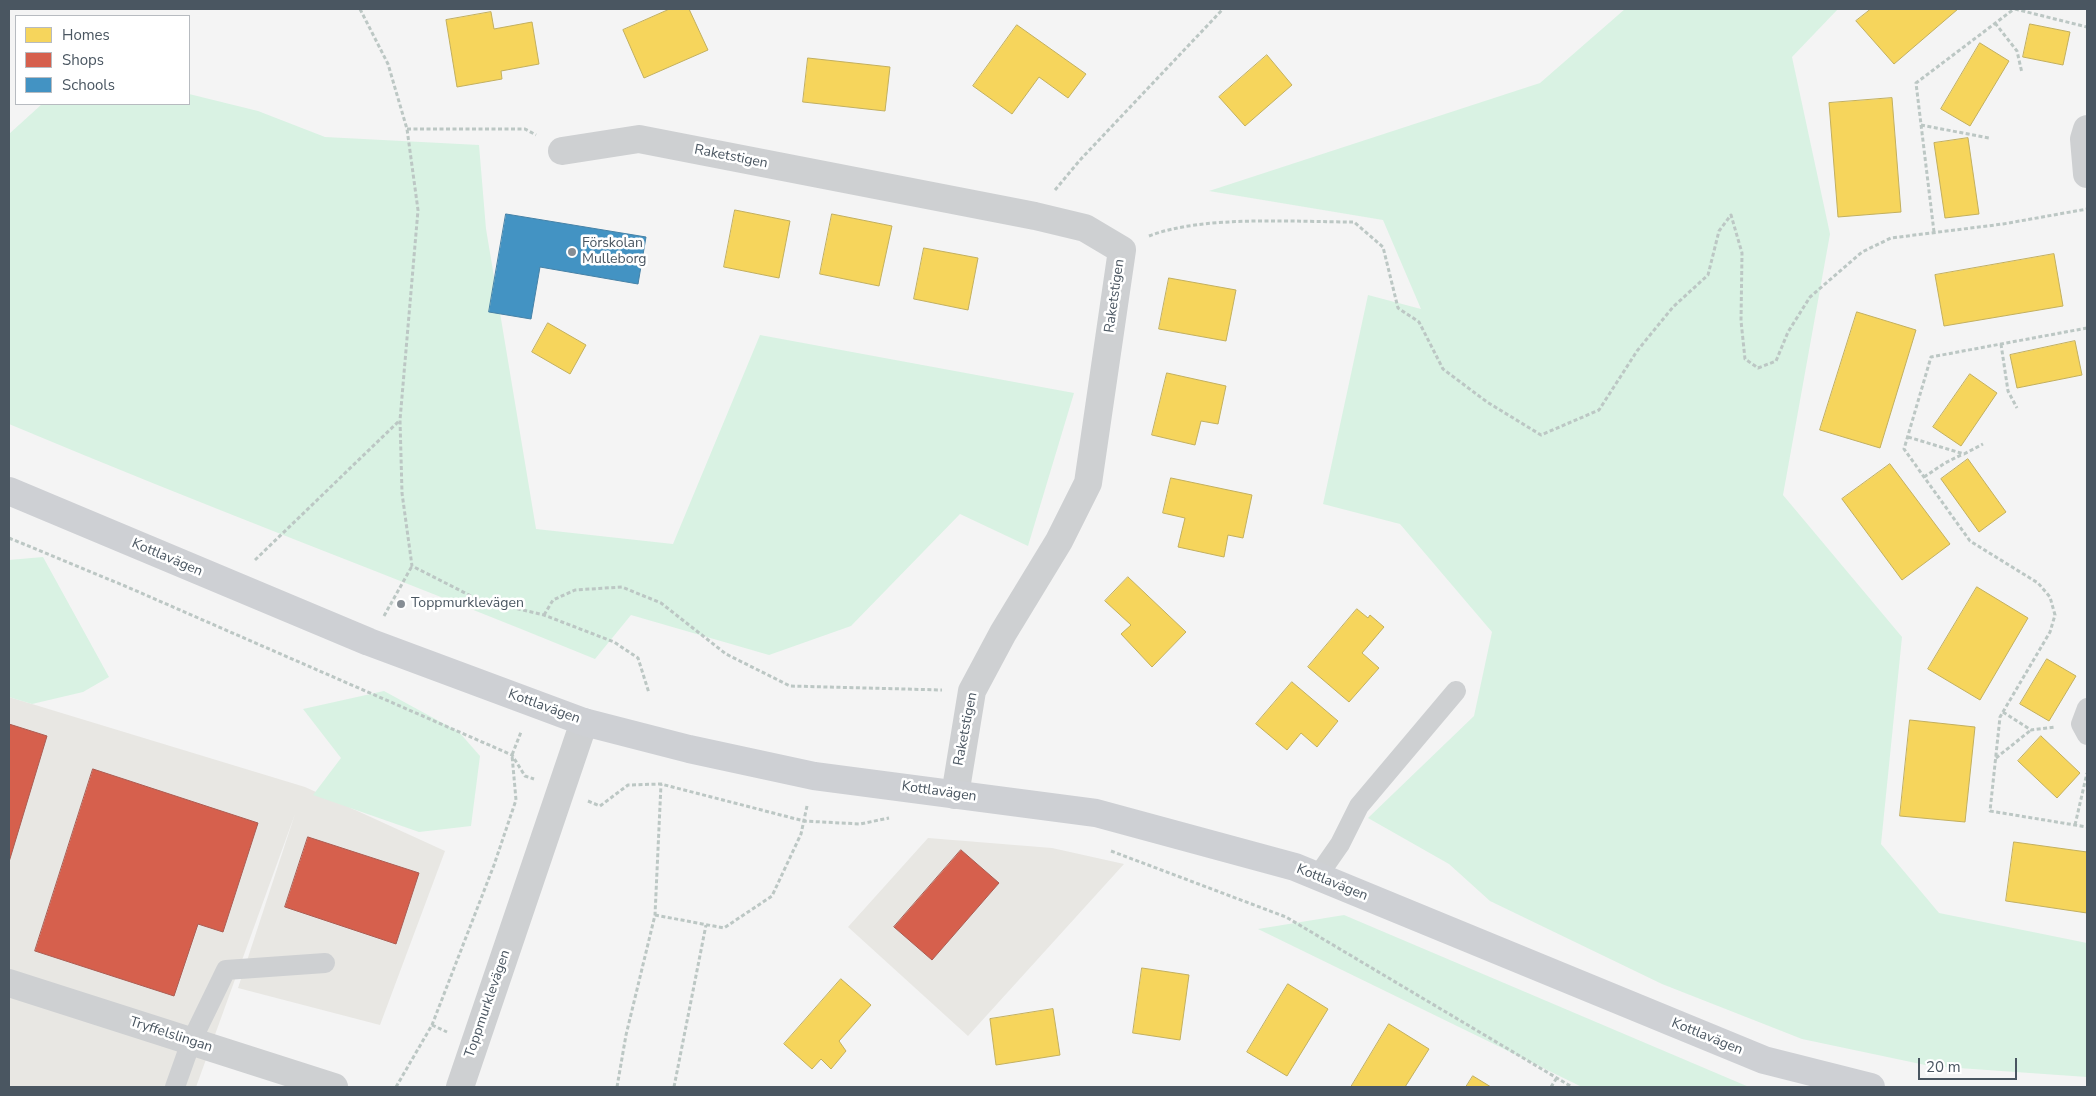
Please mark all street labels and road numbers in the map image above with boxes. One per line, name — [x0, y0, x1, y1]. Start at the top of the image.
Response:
street label: Raketstigen — [693, 142, 769, 172]
street label: Raketstigen — [1102, 258, 1128, 334]
street label: Kottlavägen — [129, 536, 205, 580]
street label: Kottlavägen — [506, 686, 582, 728]
street label: Raketstigen — [951, 691, 981, 767]
street label: Kottlavägen — [900, 778, 978, 806]
street label: Kottlavägen — [1294, 861, 1370, 905]
street label: Toppmurklevägen — [462, 948, 514, 1060]
street label: Tryffelslingan — [127, 1014, 215, 1056]
street label: Kottlavägen — [1669, 1015, 1745, 1059]

